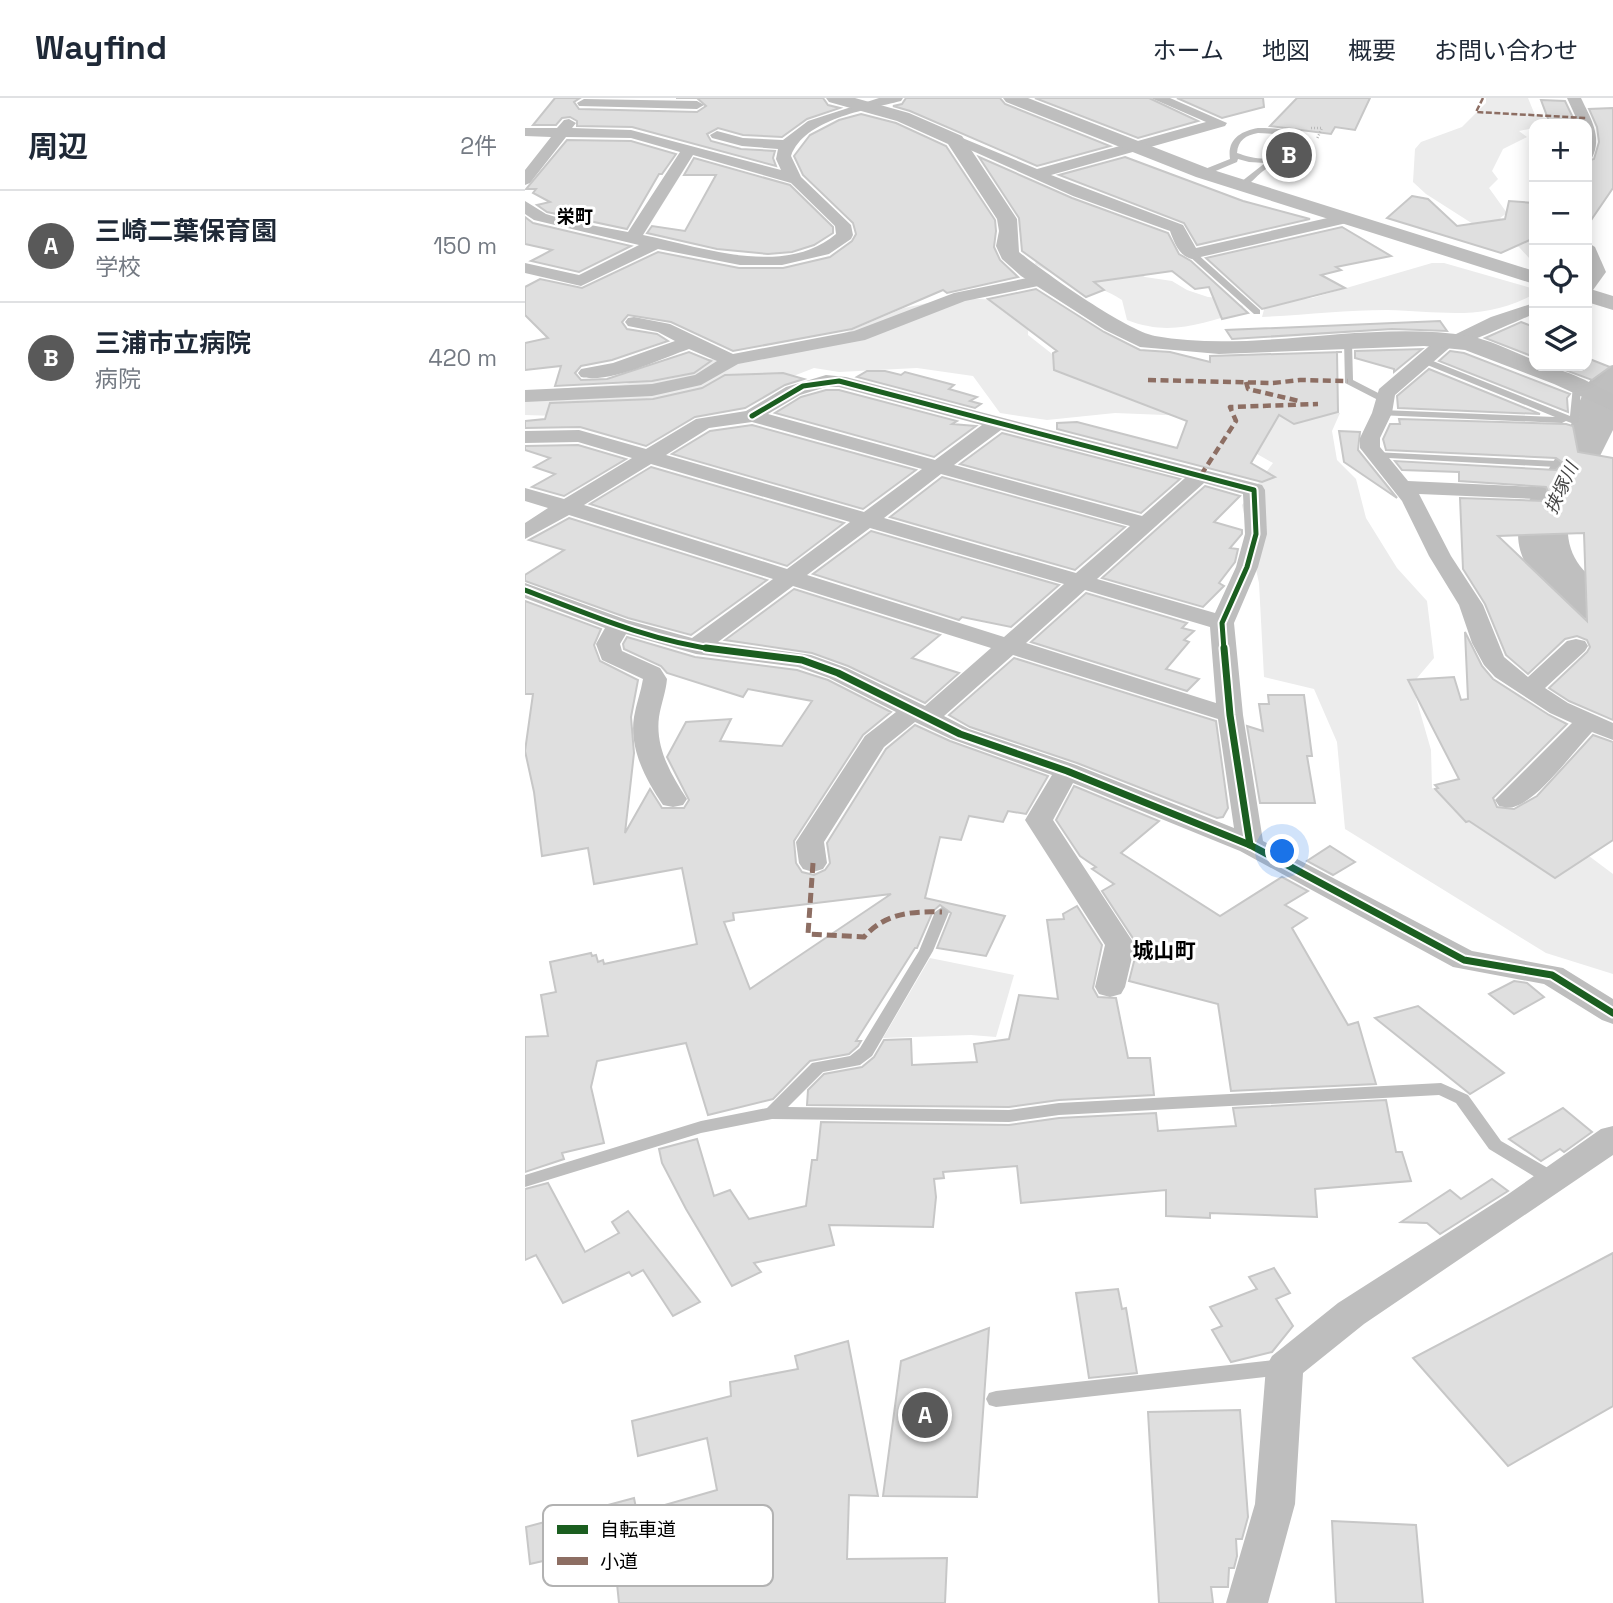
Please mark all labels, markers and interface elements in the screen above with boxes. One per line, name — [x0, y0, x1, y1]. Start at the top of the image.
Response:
text: Wayfind — [35, 27, 167, 69]
text: ホーム — [1153, 35, 1224, 66]
text: 地図 — [1262, 35, 1310, 66]
text: 概要 — [1348, 35, 1396, 66]
text: お問い合わせ — [1434, 35, 1578, 66]
map controls — [1529, 119, 1592, 371]
button: + — [1529, 119, 1592, 182]
text: 周辺 — [28, 127, 88, 166]
pin: B — [1266, 129, 1312, 181]
text: 2件 — [460, 131, 497, 161]
button: − — [1529, 182, 1592, 245]
district label: 栄町 — [557, 205, 593, 228]
text: 三崎二葉保育園 — [95, 214, 277, 248]
text: A — [44, 231, 58, 261]
text: 150 m — [433, 231, 497, 261]
button: locate — [1529, 245, 1592, 308]
text: 学校 — [95, 252, 141, 282]
button: layers — [1529, 308, 1592, 371]
text: 三浦市立病院 — [95, 326, 251, 360]
text: B — [43, 343, 59, 373]
text: 420 m — [428, 343, 497, 373]
text: 病院 — [95, 364, 141, 394]
water label: 挟塚川 — [1539, 457, 1584, 517]
your location — [1265, 834, 1299, 868]
district label: 城山町 — [1133, 937, 1196, 964]
pin: A — [902, 1389, 948, 1441]
legend — [543, 1505, 773, 1586]
text: 自転車道 — [600, 1517, 676, 1542]
text: 小道 — [600, 1549, 638, 1574]

